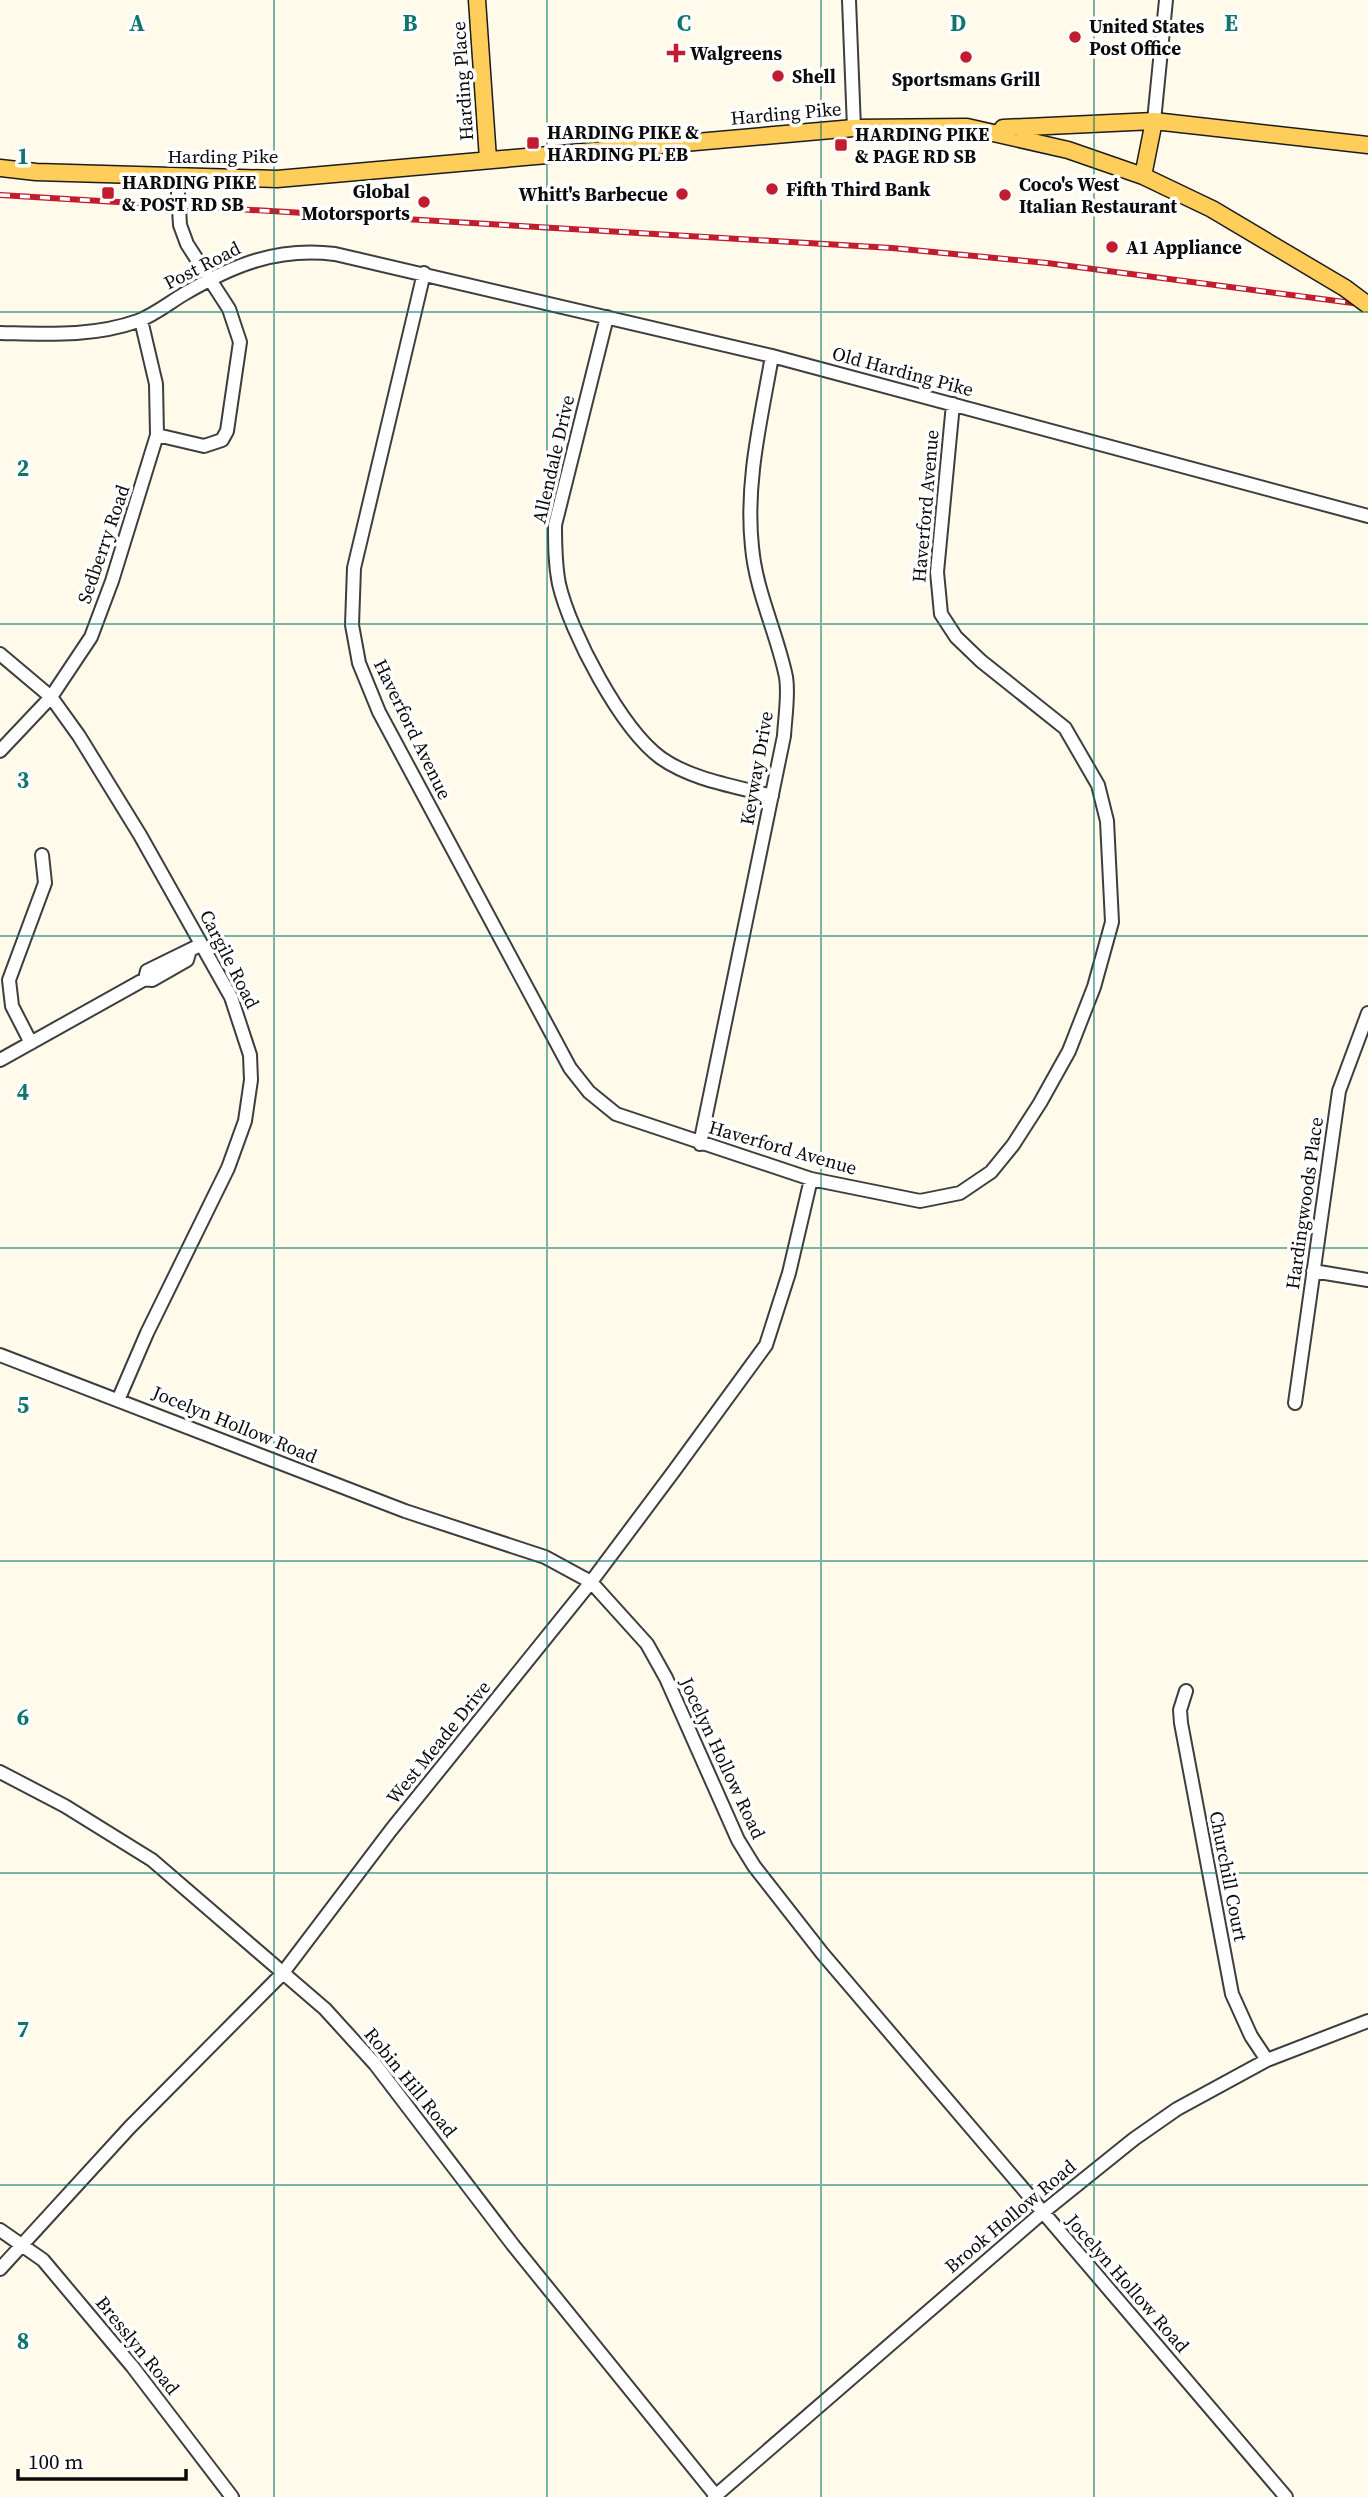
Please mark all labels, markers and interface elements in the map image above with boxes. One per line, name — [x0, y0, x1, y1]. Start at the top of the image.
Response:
text: A — [129, 7, 145, 39]
text: B — [403, 7, 418, 39]
text: C — [677, 7, 691, 39]
text: D — [950, 7, 966, 39]
text: E — [1224, 7, 1238, 39]
place label: United States Post Office — [1089, 13, 1205, 61]
street label: Harding Place — [445, 20, 479, 142]
marker: United States Post Office — [1067, 29, 1083, 45]
place label: Walgreens — [690, 40, 782, 66]
marker: Walgreens — [668, 45, 684, 61]
marker: Sportsmans Grill — [958, 49, 974, 65]
place label: Shell — [792, 63, 836, 89]
place label: Sportsmans Grill — [892, 66, 1040, 92]
marker: Shell — [770, 68, 786, 84]
street label: Harding Pike — [730, 95, 842, 131]
place label: HARDING PIKE & HARDING PL EB — [547, 119, 699, 167]
place label: HARDING PIKE & PAGE RD SB — [855, 121, 989, 169]
marker: HARDING PIKE & HARDING PL EB — [525, 135, 541, 151]
marker: HARDING PIKE & PAGE RD SB — [833, 137, 849, 153]
text: 1 — [17, 140, 29, 172]
street label: Harding Pike — [168, 143, 278, 169]
place label: HARDING PIKE & POST RD SB — [122, 169, 256, 217]
place label: Coco's West Italian Restaurant — [1019, 171, 1177, 219]
place label: Fifth Third Bank — [786, 176, 931, 202]
place label: Global Motorsports — [301, 178, 410, 226]
place label: Whitt's Barbecue — [519, 181, 668, 207]
marker: Fifth Third Bank — [764, 181, 780, 197]
marker: HARDING PIKE & POST RD SB — [100, 185, 116, 201]
marker: Whitt's Barbecue — [674, 186, 690, 202]
marker: Coco's West Italian Restaurant — [997, 187, 1013, 203]
marker: Global Motorsports — [416, 194, 432, 210]
street label: Post Road — [159, 234, 245, 295]
place label: A1 Appliance — [1126, 234, 1242, 260]
marker: A1 Appliance — [1104, 239, 1120, 255]
street label: Old Harding Pike — [829, 340, 977, 402]
street label: Allendale Drive — [526, 392, 580, 526]
street label: Haverford Avenue — [905, 429, 945, 583]
text: 2 — [17, 452, 29, 484]
street label: Sedberry Road — [70, 481, 136, 607]
street label: Haverford Avenue — [368, 654, 458, 804]
street label: Keyway Drive — [733, 709, 779, 827]
text: 3 — [17, 764, 29, 796]
street label: Cargile Road — [194, 905, 266, 1013]
text: 4 — [17, 1076, 29, 1108]
street label: Haverford Avenue — [706, 1113, 860, 1181]
street label: Hardingwoods Place — [1279, 1115, 1329, 1291]
street label: Jocelyn Hollow Road — [148, 1379, 322, 1469]
text: 5 — [17, 1389, 29, 1421]
street label: Jocelyn Hollow Road — [674, 1672, 772, 1843]
street label: West Meade Drive — [380, 1675, 496, 1809]
text: 6 — [17, 1701, 29, 1733]
street label: Churchill Court — [1204, 1809, 1255, 1944]
text: 7 — [17, 2013, 29, 2045]
street label: Robin Hill Road — [359, 2022, 464, 2143]
street label: Brook Hollow Road — [939, 2153, 1081, 2279]
street label: Jocelyn Hollow Road — [1060, 2207, 1196, 2358]
street label: Bresslyn Road — [90, 2290, 186, 2400]
text: 8 — [17, 2325, 29, 2357]
scale bar — [18, 2438, 186, 2482]
text: 100 m — [28, 2447, 83, 2476]

